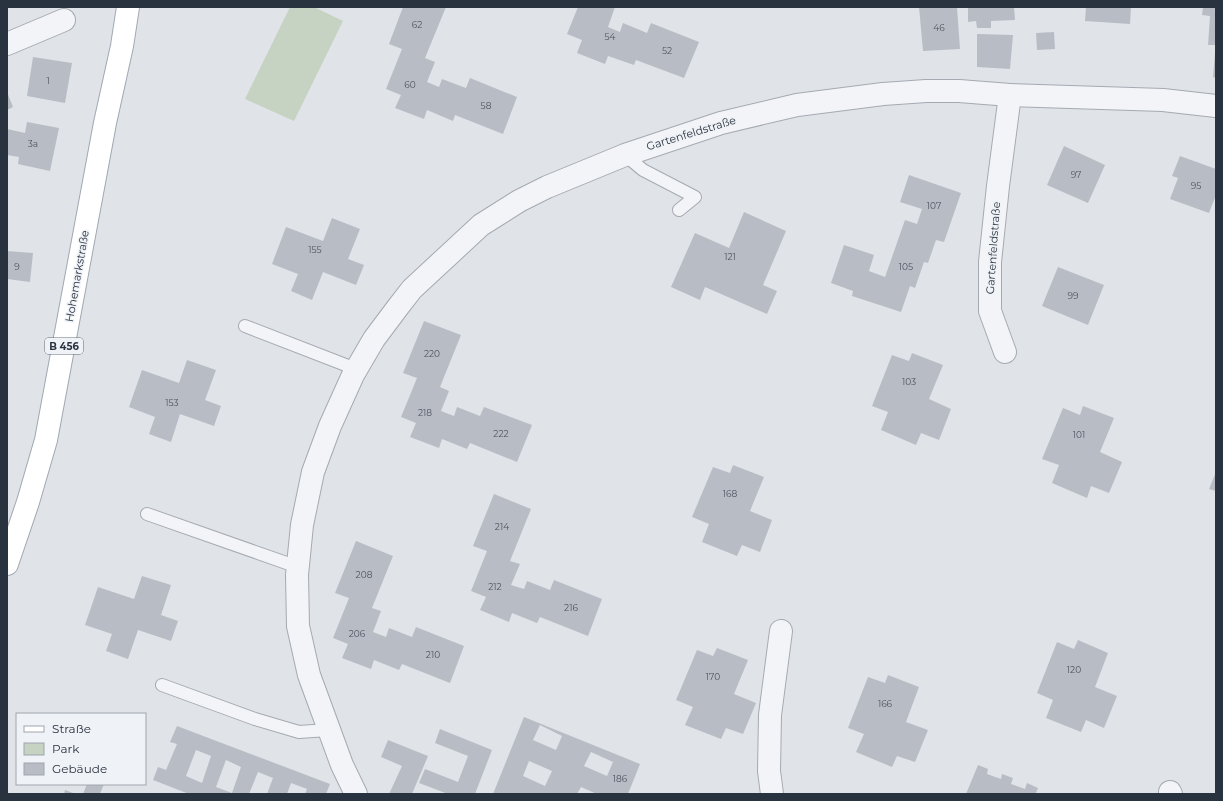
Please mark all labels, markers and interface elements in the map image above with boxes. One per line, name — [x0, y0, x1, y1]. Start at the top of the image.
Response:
house number: 62 — [412, 19, 422, 30]
house number: 46 — [933, 22, 945, 33]
house number: 54 — [604, 31, 616, 42]
house number: 52 — [662, 45, 672, 56]
house number: 1 — [46, 75, 50, 86]
house number: 60 — [404, 79, 416, 90]
house number: 58 — [481, 100, 492, 111]
street label: Gartenfeldstraße — [645, 113, 738, 153]
house number: 3a — [28, 138, 38, 149]
house number: 97 — [1071, 169, 1081, 180]
house number: 95 — [1191, 180, 1201, 191]
house number: 107 — [927, 200, 941, 211]
street label: Gartenfeldstraße — [983, 201, 1003, 295]
street label: Hohemarkstraße — [62, 229, 92, 323]
house number: 155 — [308, 244, 322, 255]
house number: 121 — [724, 251, 736, 262]
house number: 9 — [14, 261, 20, 272]
house number: 105 — [899, 261, 913, 272]
house number: 99 — [1068, 290, 1079, 301]
road number: B 456 — [45, 338, 83, 354]
house number: 220 — [424, 348, 440, 359]
house number: 103 — [902, 376, 916, 387]
house number: 153 — [165, 397, 179, 408]
house number: 218 — [418, 407, 432, 418]
house number: 222 — [493, 428, 509, 439]
house number: 101 — [1073, 429, 1085, 440]
house number: 168 — [723, 488, 737, 499]
house number: 214 — [495, 521, 509, 532]
house number: 208 — [356, 569, 373, 580]
house number: 212 — [488, 581, 502, 592]
house number: 216 — [564, 602, 578, 613]
house number: 206 — [349, 628, 366, 639]
house number: 210 — [426, 649, 440, 660]
house number: 120 — [1067, 664, 1081, 675]
house number: 170 — [706, 671, 720, 682]
house number: 166 — [878, 698, 893, 709]
legend — [16, 713, 146, 785]
text: Straße — [52, 721, 91, 736]
text: Park — [52, 741, 80, 756]
text: Gebäude — [52, 761, 107, 776]
house number: 186 — [613, 773, 628, 784]

